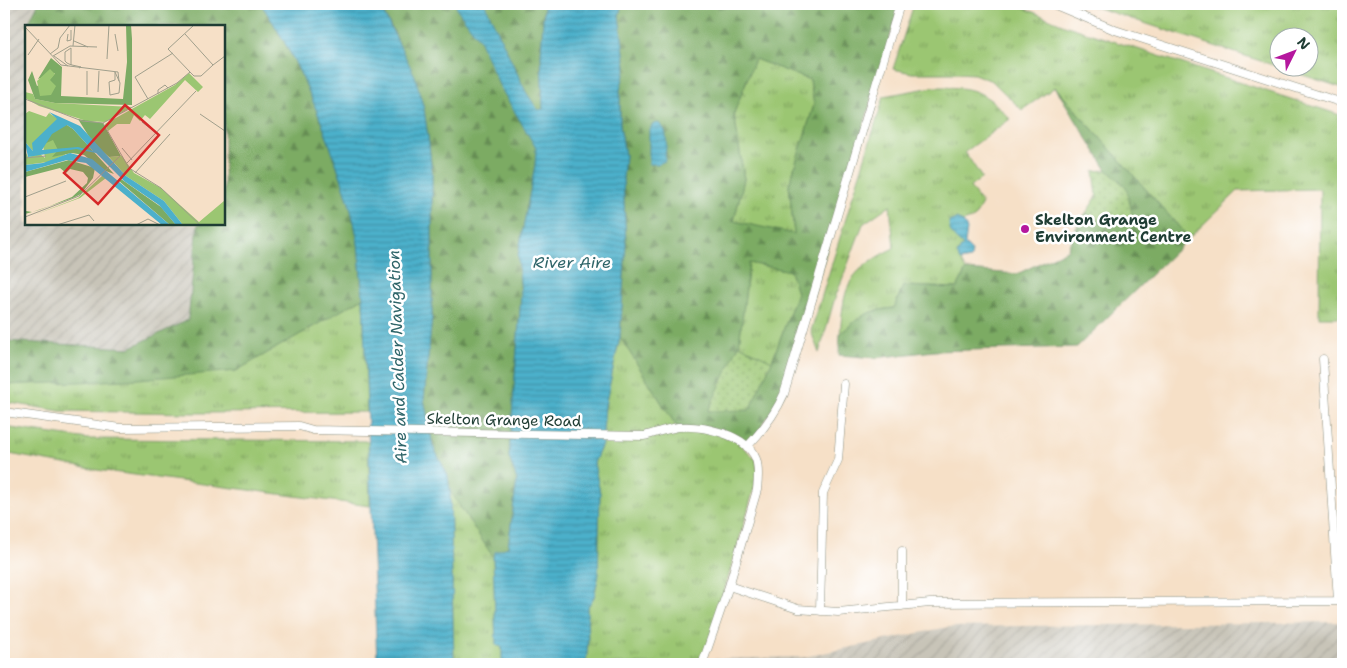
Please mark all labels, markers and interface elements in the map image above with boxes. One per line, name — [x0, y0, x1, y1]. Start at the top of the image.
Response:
inset map — [25, 25, 225, 225]
north arrow — [1270, 28, 1320, 78]
text: N — [1293, 33, 1314, 53]
place label: Skelton Grange Environment Centre — [1035, 210, 1192, 247]
marker: Skelton Grange Environment Centre — [1019, 223, 1031, 235]
water label: Aire and Calder Navigation — [383, 250, 412, 464]
water label: River Aire — [533, 252, 611, 273]
street label: Skelton Grange Road — [426, 409, 582, 431]

